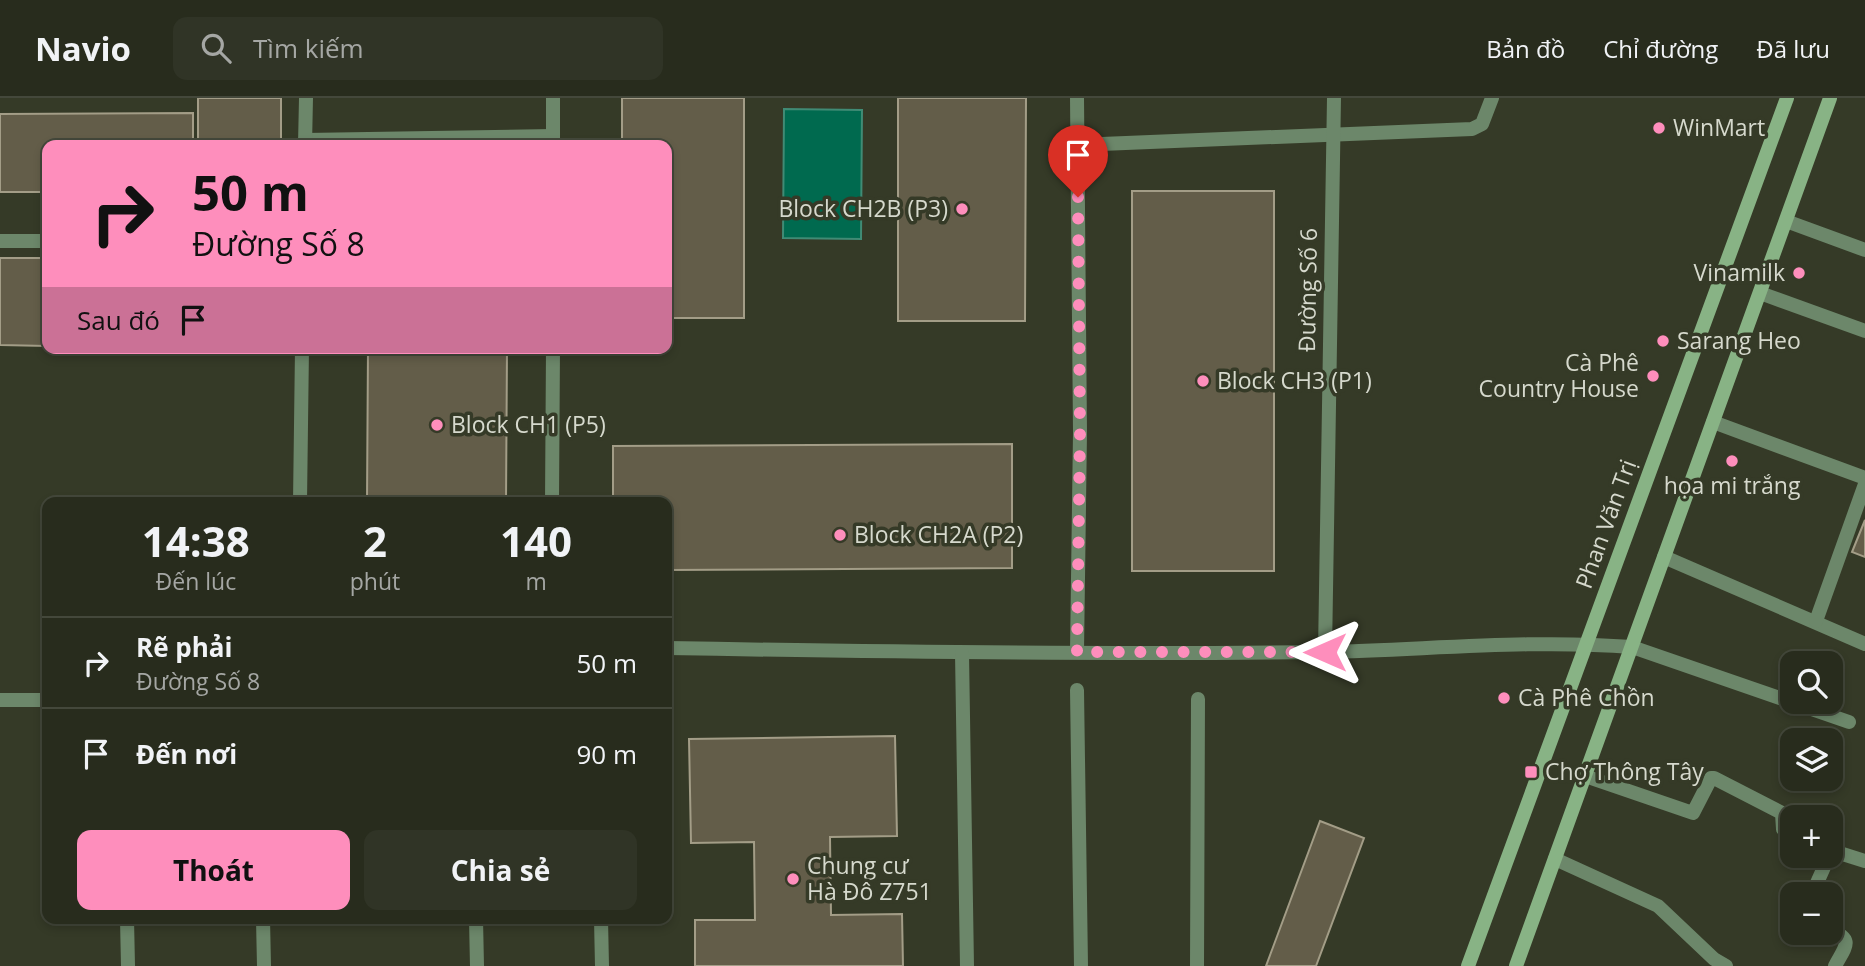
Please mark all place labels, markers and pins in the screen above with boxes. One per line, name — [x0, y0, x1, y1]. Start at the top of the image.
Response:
place label: WinMart — [1673, 111, 1765, 143]
marker: WinMart — [1651, 120, 1667, 136]
pin — [1048, 125, 1108, 197]
place label: Block CH2B (P3) — [778, 192, 948, 224]
marker: Block CH2B (P3) — [954, 201, 970, 217]
place label: Vinamilk — [1694, 256, 1785, 288]
marker: Vinamilk — [1791, 265, 1807, 281]
place label: Sarang Heo — [1677, 324, 1801, 356]
marker: Sarang Heo — [1655, 333, 1671, 349]
place label: Cà Phê Country House — [1479, 346, 1639, 404]
place label: Block CH3 (P1) — [1217, 364, 1372, 396]
marker: Cà Phê Country House — [1645, 368, 1661, 384]
marker: Block CH3 (P1) — [1195, 373, 1211, 389]
place label: Block CH1 (P5) — [451, 408, 606, 440]
marker: Block CH1 (P5) — [429, 417, 445, 433]
marker: họa mi trắng — [1724, 453, 1740, 469]
place label: họa mi trắng — [1664, 469, 1801, 501]
place label: Block CH2A (P2) — [854, 518, 1023, 550]
marker: Block CH2A (P2) — [832, 527, 848, 543]
place label: Cà Phê Chồn — [1518, 681, 1655, 713]
marker: Cà Phê Chồn — [1496, 690, 1512, 706]
place label: Chợ Thông Tây — [1545, 755, 1704, 787]
marker: Chợ Thông Tây — [1523, 764, 1539, 780]
place label: Chung cư Hà Đô Z751 — [807, 849, 932, 907]
marker: Chung cư Hà Đô Z751 — [785, 871, 801, 887]

